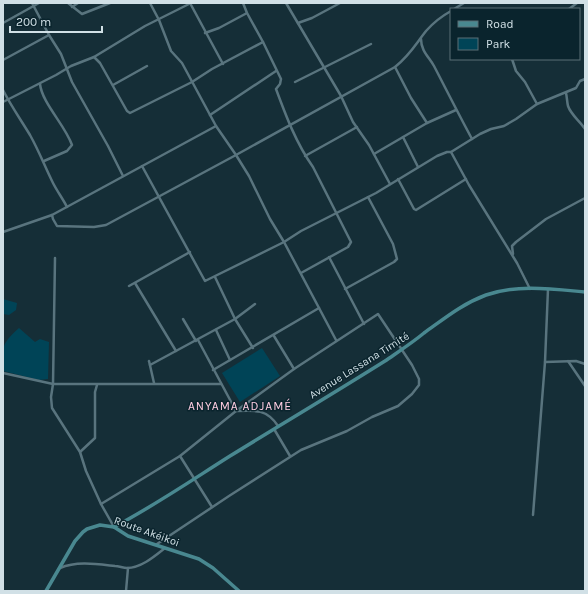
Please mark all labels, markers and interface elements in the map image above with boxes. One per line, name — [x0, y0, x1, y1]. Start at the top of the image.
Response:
scale bar — [10, 8, 102, 34]
legend — [450, 8, 580, 60]
text: 200 m — [16, 15, 51, 29]
text: Road — [486, 17, 514, 31]
text: Park — [486, 37, 511, 51]
street label: Avenue Lassana Timité — [307, 329, 412, 401]
district label: ANYAMA ADJAMÉ — [188, 398, 292, 413]
street label: Route Akéikoi — [112, 514, 181, 549]

